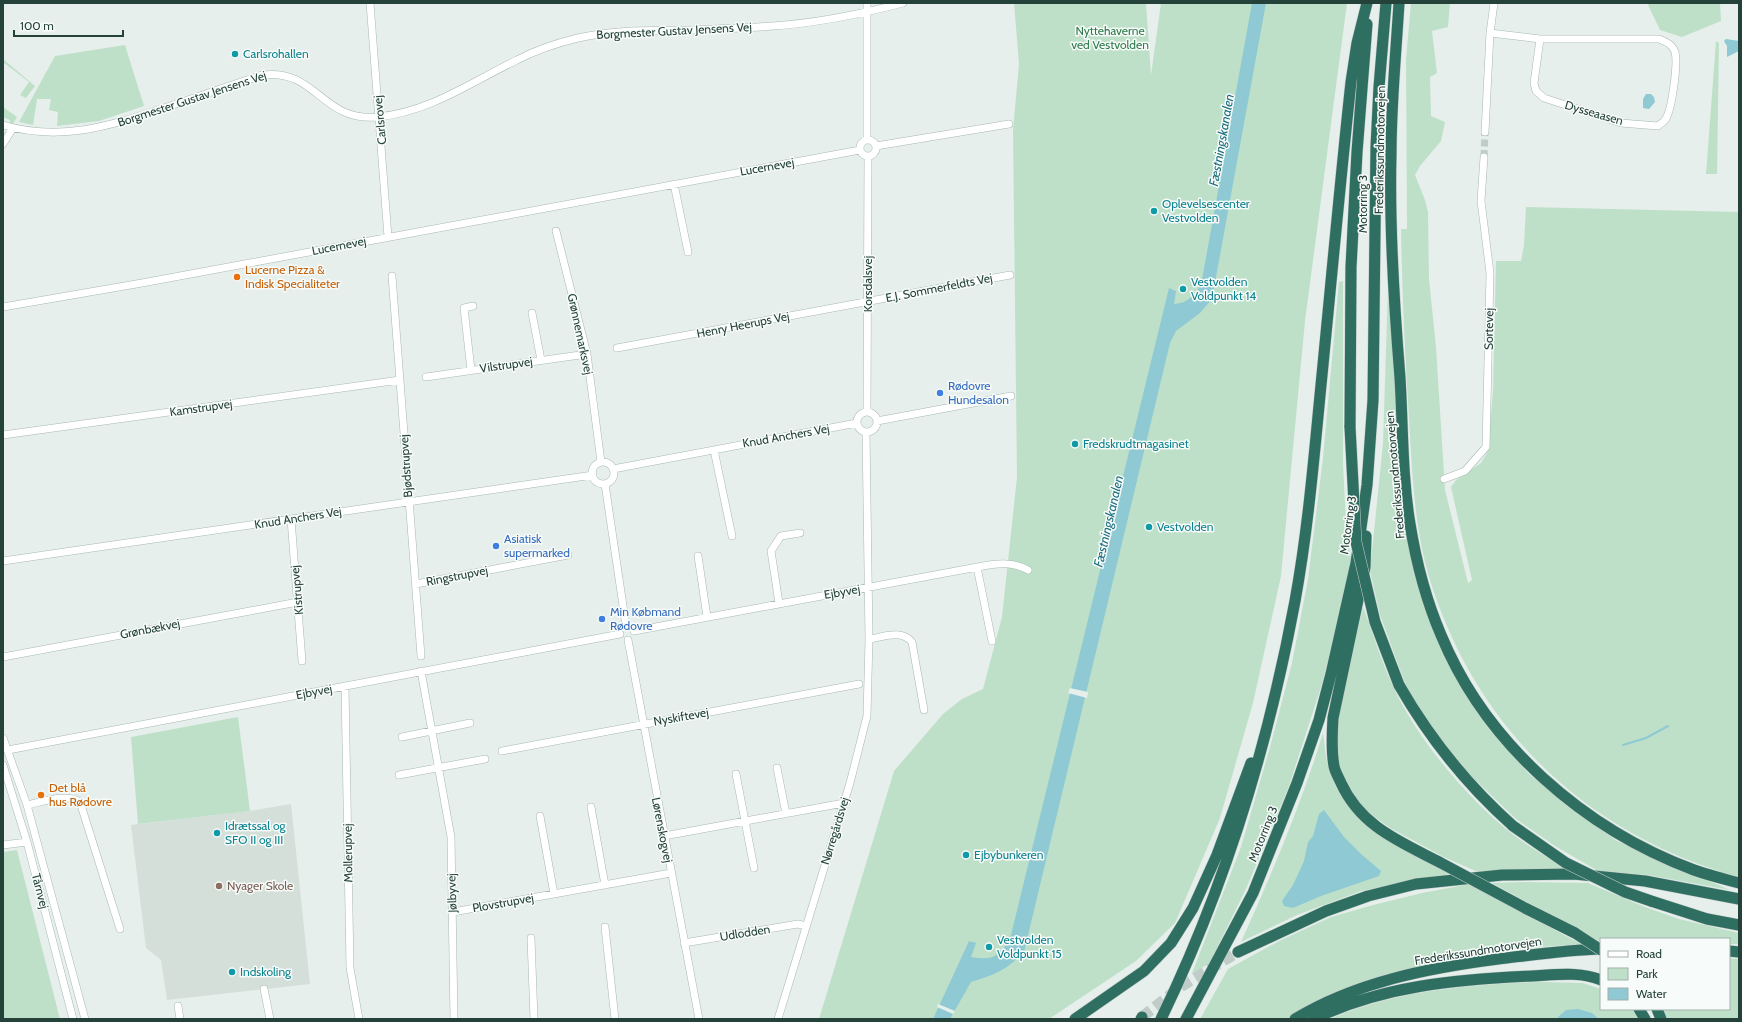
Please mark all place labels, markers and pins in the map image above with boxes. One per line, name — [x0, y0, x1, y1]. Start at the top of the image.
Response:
place label: Carlsrohallen — [243, 46, 309, 61]
marker: Carlsrohallen — [230, 49, 240, 59]
place label: Oplevelsescenter Vestvolden — [1162, 196, 1250, 225]
marker: Oplevelsescenter Vestvolden — [1149, 206, 1159, 216]
place label: Lucerne Pizza & Indisk Specialiteter — [245, 262, 340, 291]
marker: Lucerne Pizza & Indisk Specialiteter — [232, 272, 242, 282]
place label: Vestvolden Voldpunkt 14 — [1191, 274, 1256, 303]
marker: Vestvolden Voldpunkt 14 — [1178, 284, 1188, 294]
place label: Rødovre Hundesalon — [948, 378, 1009, 407]
marker: Rødovre Hundesalon — [935, 388, 945, 398]
place label: Fredskrudtmagasinet — [1083, 436, 1189, 451]
marker: Fredskrudtmagasinet — [1070, 439, 1080, 449]
place label: Vestvolden — [1157, 519, 1214, 534]
marker: Vestvolden — [1144, 522, 1154, 532]
place label: Asiatisk supermarked — [504, 531, 570, 560]
marker: Asiatisk supermarked — [491, 541, 501, 551]
place label: Min Købmand Rødovre — [610, 604, 681, 633]
marker: Min Købmand Rødovre — [597, 614, 607, 624]
place label: Det blå hus Rødovre — [49, 780, 112, 809]
marker: Det blå hus Rødovre — [36, 790, 46, 800]
place label: Idrætssal og SFO II og III — [225, 818, 286, 847]
marker: Idrætssal og SFO II og III — [212, 828, 222, 838]
place label: Ejbybunkeren — [974, 847, 1044, 862]
marker: Ejbybunkeren — [961, 850, 971, 860]
place label: Nyager Skole — [227, 878, 293, 893]
marker: Nyager Skole — [214, 881, 224, 891]
place label: Vestvolden Voldpunkt 15 — [997, 932, 1062, 961]
marker: Vestvolden Voldpunkt 15 — [984, 942, 994, 952]
place label: Indskoling — [240, 964, 292, 979]
marker: Indskoling — [227, 967, 237, 977]

